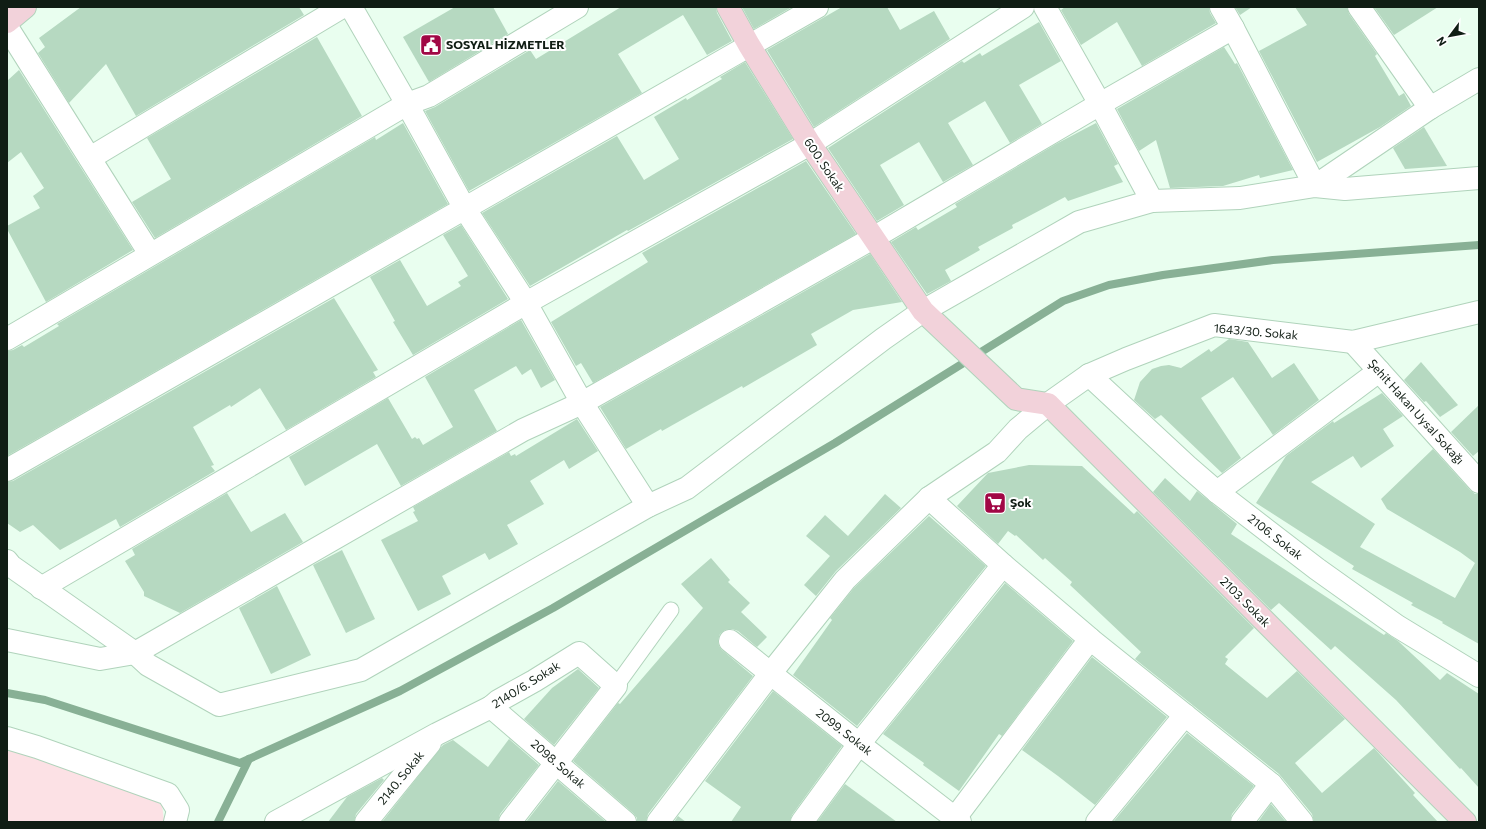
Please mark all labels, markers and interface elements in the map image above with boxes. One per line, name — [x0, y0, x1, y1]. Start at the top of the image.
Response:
north arrow — [1430, 16, 1470, 56]
public building icon: SOSYAL HİZMETLER — [418, 32, 444, 58]
text: N — [1433, 35, 1449, 49]
place label: SOSYAL HİZMETLER — [446, 37, 565, 51]
street label: 600. Sokak — [802, 135, 848, 194]
street label: 1643/30. Sokak — [1213, 320, 1299, 342]
street label: Şehit Hakan Uysal Sokağı — [1366, 356, 1468, 467]
supermarket icon: Şok — [982, 490, 1008, 516]
place label: Şok — [1010, 495, 1031, 509]
street label: 2106. Sokak — [1246, 511, 1306, 562]
street label: 2103. Sokak — [1218, 573, 1274, 630]
street label: 2140/6. Sokak — [489, 657, 562, 711]
street label: 2099. Sokak — [814, 705, 876, 758]
street label: 2098. Sokak — [529, 736, 589, 791]
street label: 2140. Sokak — [374, 747, 426, 807]

